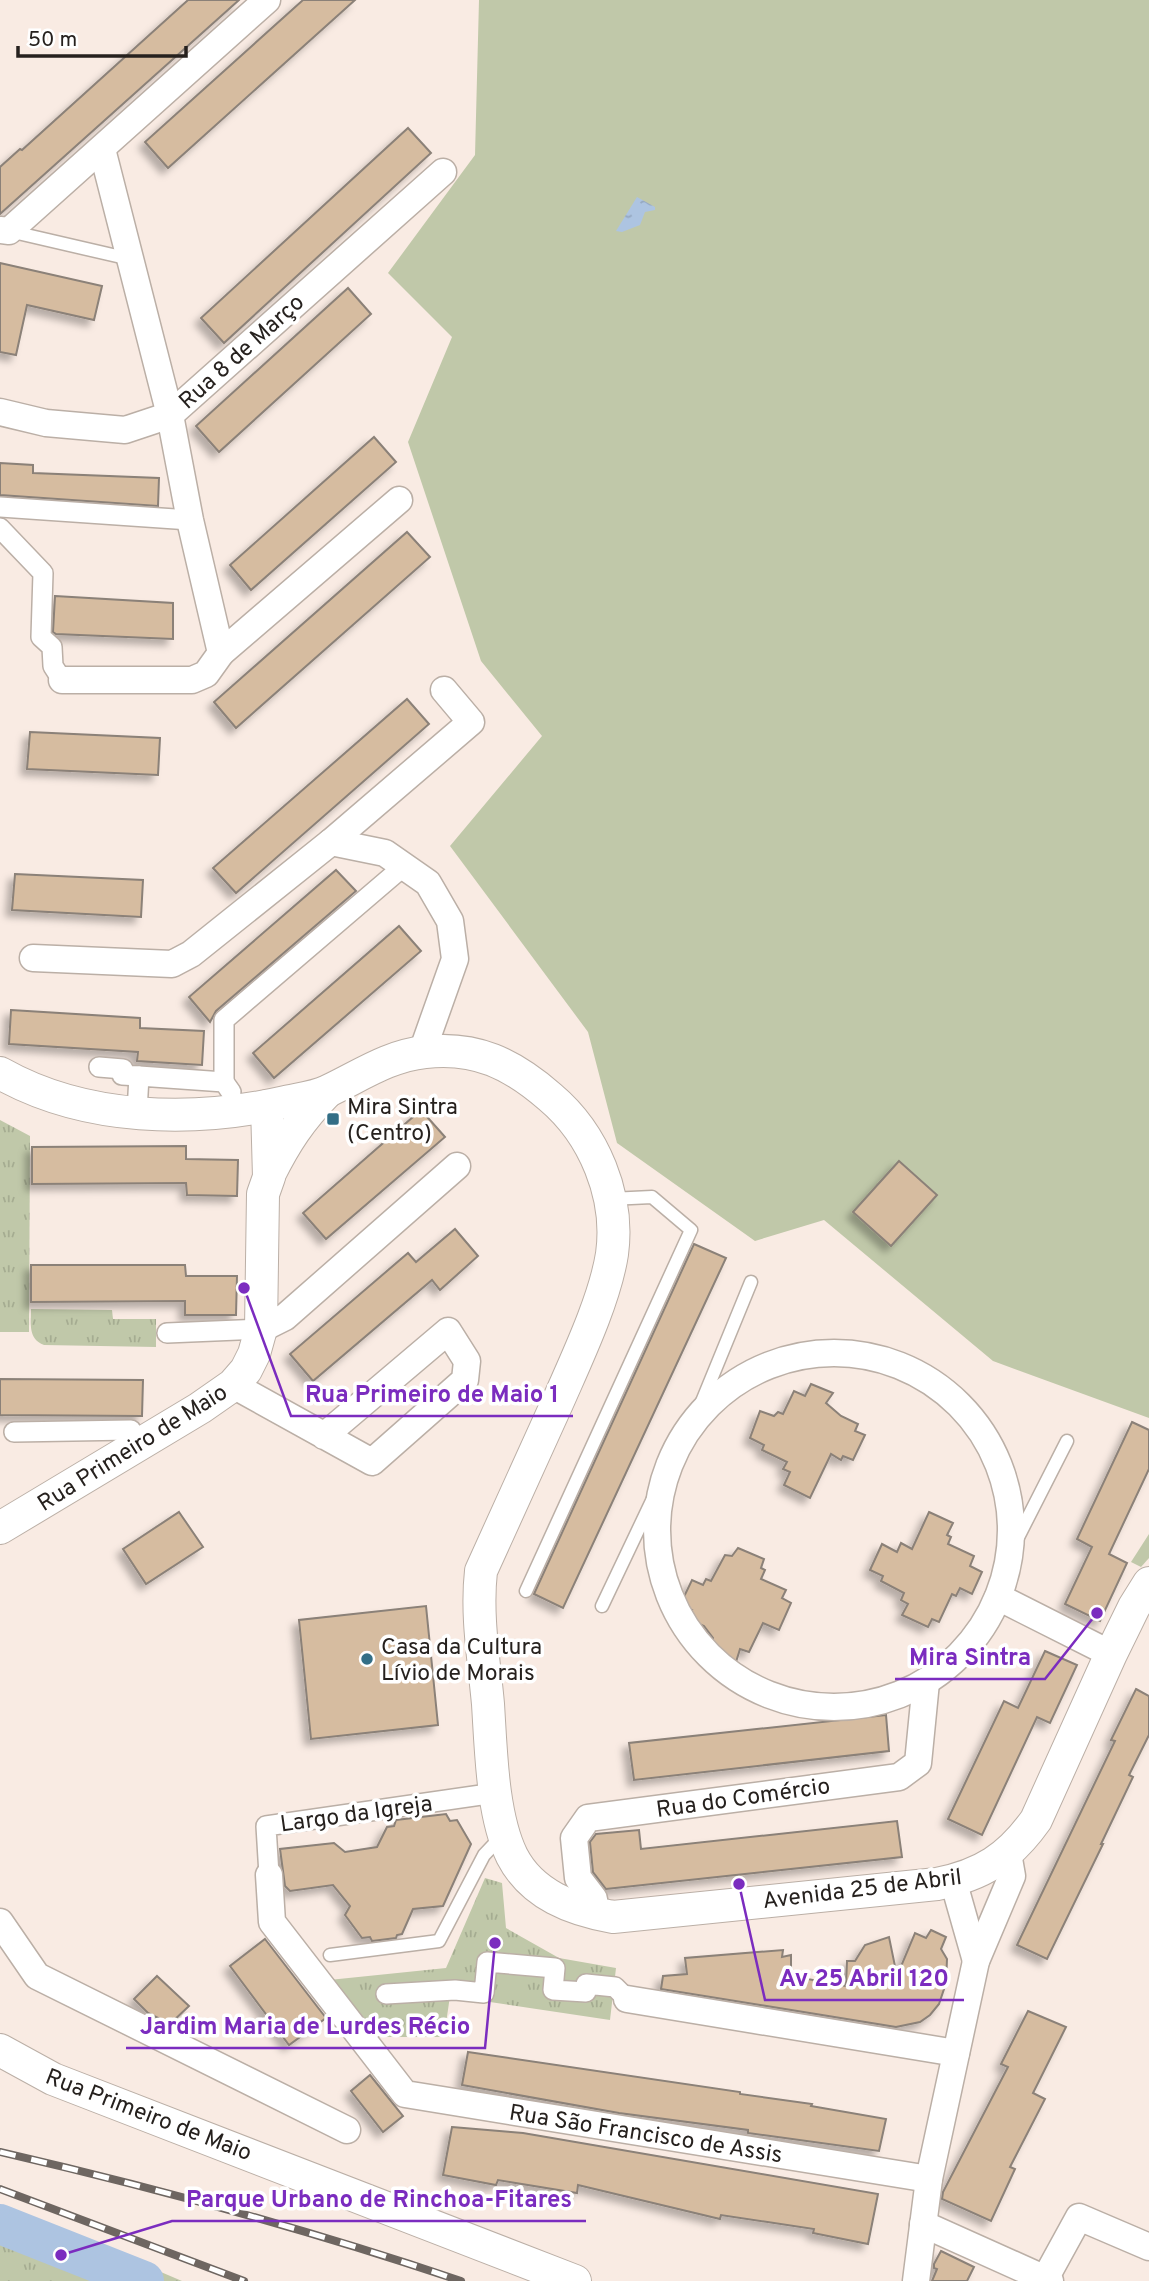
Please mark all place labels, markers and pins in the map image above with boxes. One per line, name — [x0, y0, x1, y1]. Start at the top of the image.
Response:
place label: Mira Sintra (Centro) — [347, 1094, 458, 1149]
marker: Mira Sintra (Centro) — [325, 1111, 341, 1127]
callout: Rua Primeiro de Maio 1 — [291, 1371, 573, 1416]
place label: Casa da Cultura Lívio de Morais — [381, 1634, 542, 1689]
callout: Mira Sintra — [895, 1634, 1045, 1679]
marker: Casa da Cultura Lívio de Morais — [359, 1651, 375, 1667]
callout: Av 25 Abril 120 — [765, 1955, 964, 2000]
callout: Jardim Maria de Lurdes Récio — [126, 2003, 485, 2048]
callout: Parque Urbano de Rinchoa-Fitares — [172, 2176, 586, 2221]

